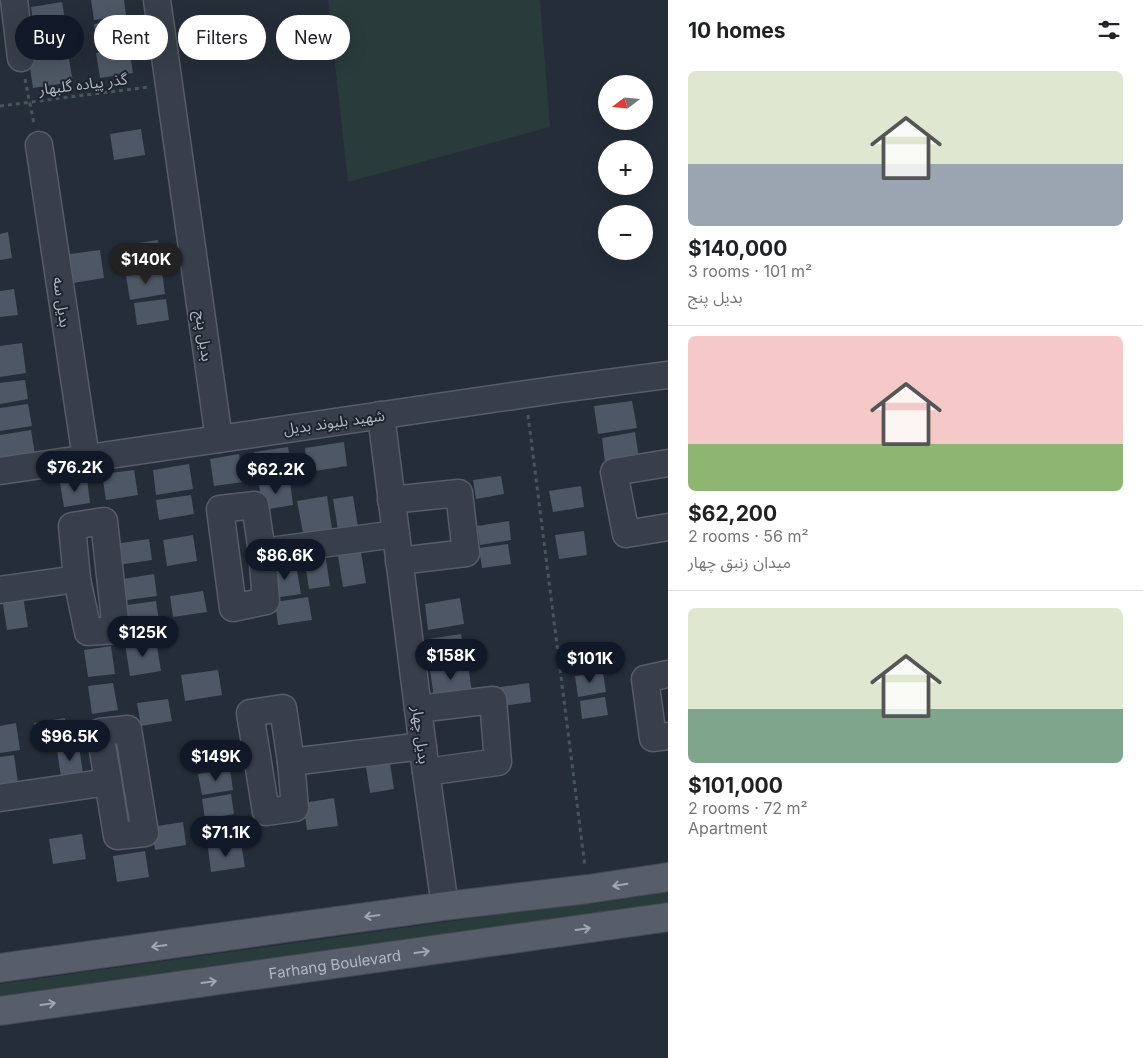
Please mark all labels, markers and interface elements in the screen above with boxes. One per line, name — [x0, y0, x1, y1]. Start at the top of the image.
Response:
chip: Buy — [15, 15, 84, 60]
chip: Rent — [94, 15, 168, 60]
chip: Filters — [178, 15, 266, 60]
chip: New — [276, 15, 350, 60]
icon: filters — [1095, 16, 1123, 44]
text: 10 homes — [688, 18, 786, 43]
street label: گذر پیاده گلبهار — [37, 69, 129, 100]
north arrow — [598, 75, 652, 130]
map controls — [598, 75, 653, 260]
icon: home — [861, 103, 951, 193]
button: + — [598, 140, 653, 195]
button: − — [598, 205, 653, 260]
text: $140,000 — [688, 236, 787, 261]
pin: $140K — [111, 242, 181, 285]
text: $140K — [121, 249, 171, 269]
text: 3 rooms · 101 m² — [688, 261, 812, 281]
street label: بدیل سه — [49, 276, 75, 328]
text: بدیل پنج — [688, 287, 742, 307]
street label: بدیل پنج — [188, 309, 217, 363]
icon: home — [861, 369, 951, 459]
street label: شهید بلیوند بدیل — [282, 405, 386, 439]
pin: $76.2K — [34, 450, 116, 493]
pin: $62.2K — [235, 452, 317, 495]
text: $76.2K — [47, 457, 103, 477]
text: $62.2K — [247, 459, 305, 479]
text: $62,200 — [688, 501, 777, 526]
text: 2 rooms · 56 m² — [688, 526, 809, 546]
pin: $86.6K — [244, 538, 326, 581]
text: $86.6K — [256, 545, 314, 565]
text: میدان زنبق چهار — [688, 552, 791, 572]
pin: $125K — [108, 616, 178, 658]
text: $125K — [118, 622, 168, 642]
pin: $158K — [416, 638, 486, 681]
icon: home — [861, 641, 951, 731]
pin: $101K — [555, 642, 625, 684]
text: $158K — [426, 645, 476, 665]
text: $101K — [567, 648, 613, 668]
street label: بدیل چهار — [407, 704, 434, 765]
pin: $96.5K — [29, 720, 111, 762]
text: $96.5K — [41, 726, 99, 746]
pin: $149K — [181, 740, 251, 782]
text: $149K — [191, 746, 241, 766]
text: $101,000 — [688, 773, 783, 798]
text: 2 rooms · 72 m² — [688, 798, 808, 818]
pin: $71.1K — [185, 816, 267, 858]
text: Apartment — [688, 818, 768, 838]
text: $71.1K — [202, 822, 250, 842]
one-way arrow — [612, 880, 628, 890]
one-way arrow — [364, 911, 380, 921]
one-way arrow — [575, 924, 591, 934]
one-way arrow — [151, 941, 167, 951]
street label: Farhang Boulevard — [267, 945, 402, 983]
one-way arrow — [414, 946, 430, 956]
one-way arrow — [201, 976, 217, 986]
one-way arrow — [40, 999, 56, 1009]

